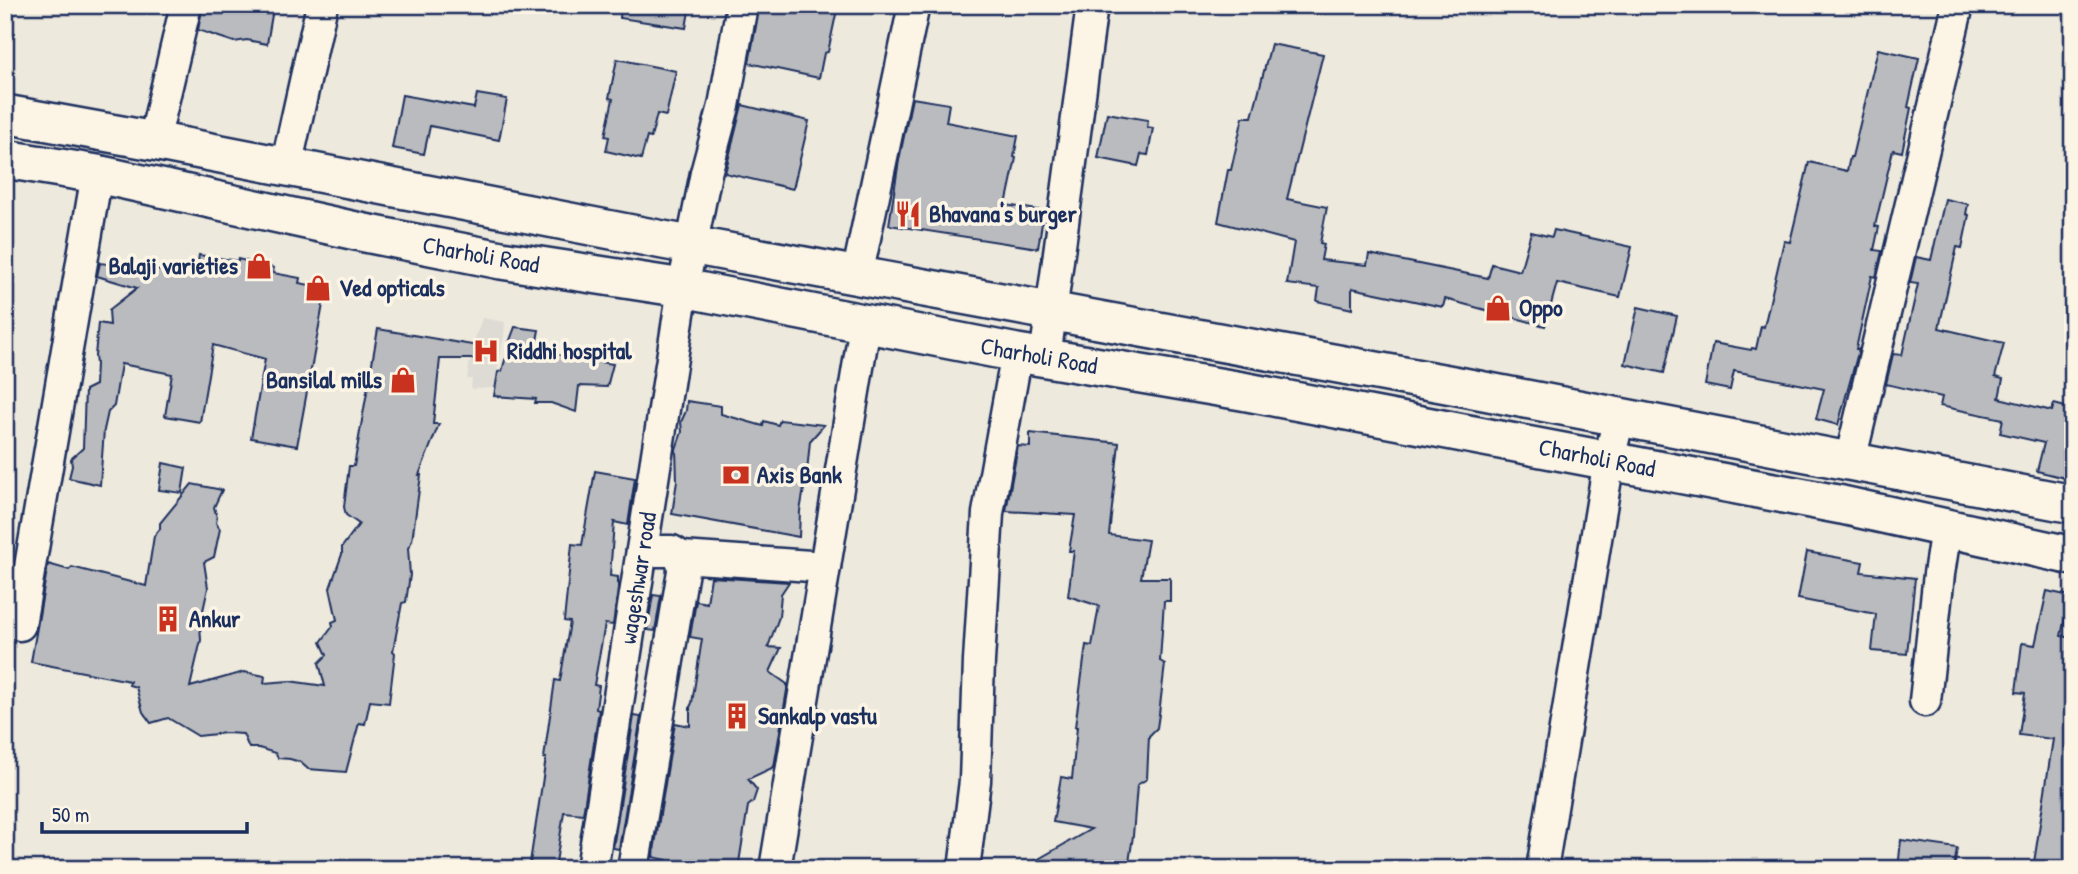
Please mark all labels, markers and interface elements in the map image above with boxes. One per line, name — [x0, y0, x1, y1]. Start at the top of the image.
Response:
place label: Bhavana's burger — [929, 197, 1078, 230]
restaurant icon: Bhavana's burger — [893, 199, 923, 229]
street label: Charholi Road — [420, 228, 542, 280]
place label: Balaji varieties — [108, 249, 238, 281]
shop icon: Balaji varieties — [244, 251, 274, 281]
place label: Ved opticals — [339, 271, 445, 304]
shop icon: Ved opticals — [303, 273, 333, 303]
place label: Oppo — [1519, 291, 1563, 324]
shop icon: Oppo — [1483, 293, 1513, 323]
street label: Charholi Road — [978, 329, 1100, 381]
place label: Riddhi hospital — [507, 334, 632, 367]
hospital icon: Riddhi hospital — [471, 336, 501, 366]
place label: Bansilal mills — [266, 363, 382, 395]
shop icon: Bansilal mills — [388, 365, 418, 395]
street label: Charholi Road — [1536, 430, 1658, 484]
place label: Axis Bank — [757, 458, 842, 490]
bank icon: Axis Bank — [721, 460, 751, 490]
street label: wageshwar road — [611, 510, 663, 646]
place label: Ankur — [189, 602, 241, 634]
building icon: Ankur — [153, 604, 183, 634]
place label: Sankalp vastu — [758, 699, 877, 732]
building icon: Sankalp vastu — [722, 701, 752, 731]
scale bar — [42, 790, 247, 834]
text: 50 m — [52, 800, 89, 829]

